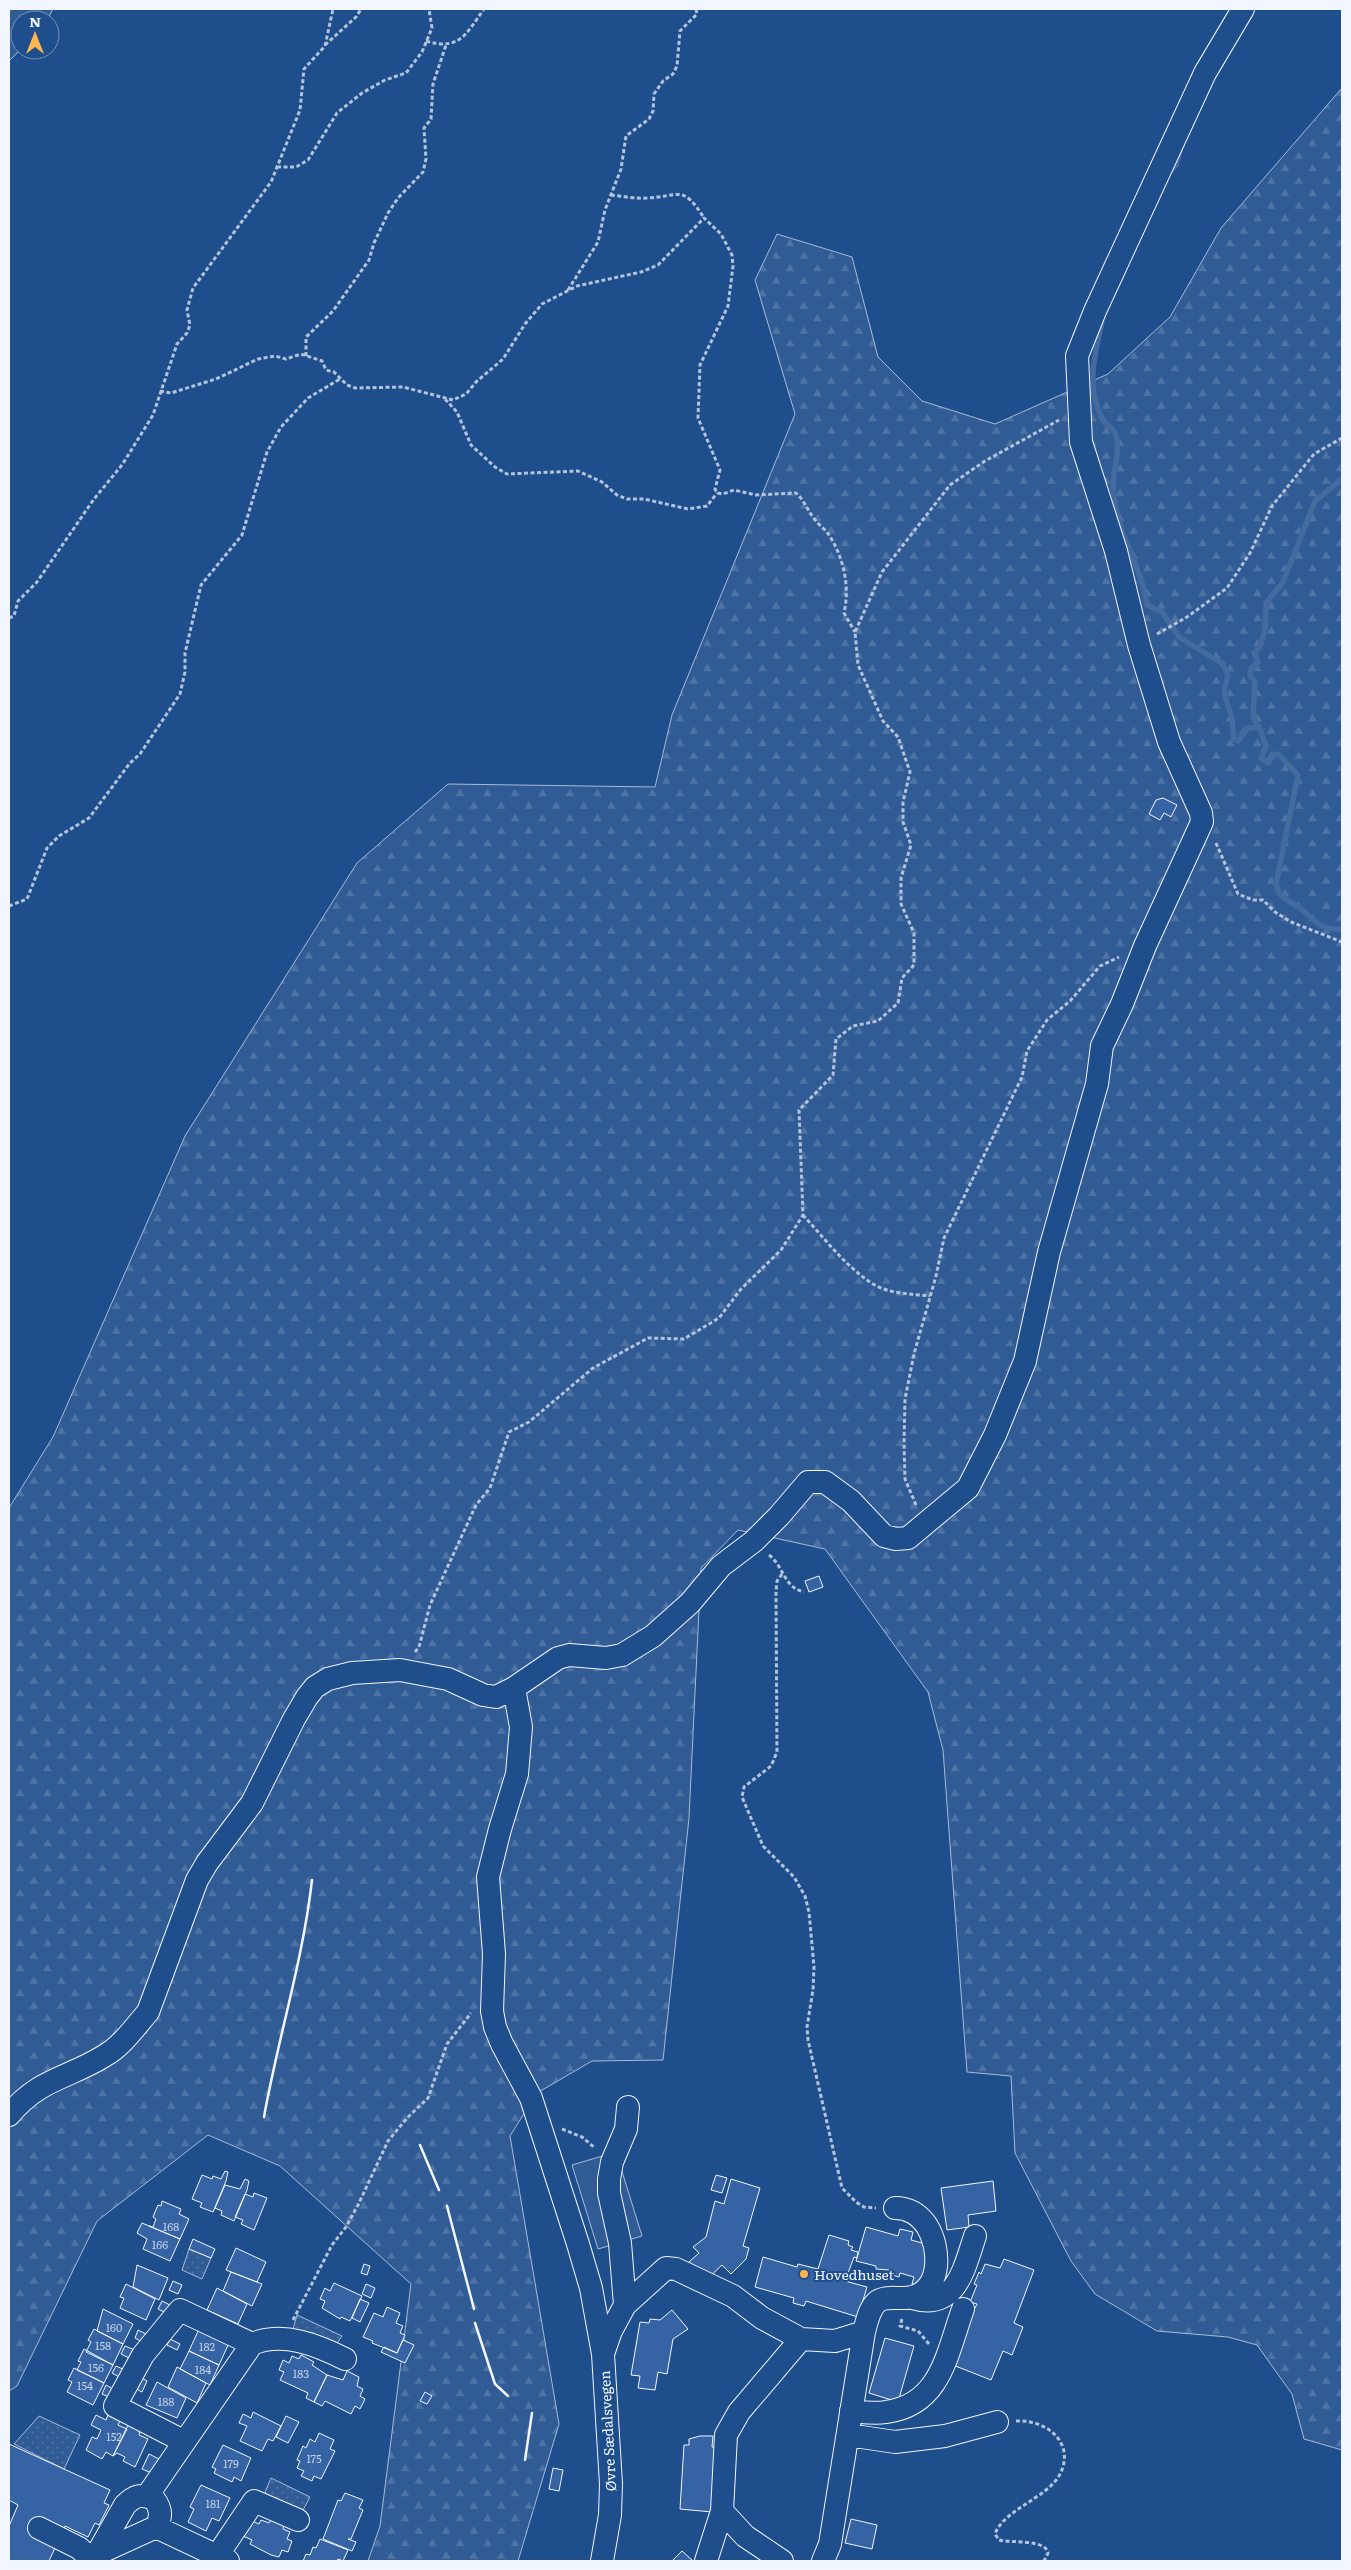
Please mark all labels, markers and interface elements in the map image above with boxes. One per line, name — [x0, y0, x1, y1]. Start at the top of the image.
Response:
north arrow — [10, 10, 60, 60]
text: N — [29, 11, 41, 31]
house number: 168 — [163, 2218, 179, 2234]
house number: 166 — [152, 2236, 168, 2252]
place label: Hovedhuset — [814, 2264, 895, 2284]
marker: Hovedhuset — [798, 2268, 810, 2280]
house number: 160 — [106, 2319, 122, 2335]
house number: 158 — [95, 2337, 111, 2353]
house number: 182 — [199, 2338, 215, 2354]
house number: 156 — [88, 2359, 104, 2375]
house number: 184 — [195, 2361, 211, 2377]
house number: 183 — [293, 2365, 309, 2381]
street label: Øvre Sædalsvegen — [594, 2370, 620, 2492]
house number: 154 — [77, 2377, 93, 2393]
house number: 188 — [158, 2393, 174, 2409]
house number: 152 — [106, 2428, 122, 2444]
house number: 175 — [306, 2450, 322, 2466]
house number: 179 — [223, 2455, 239, 2471]
house number: 181 — [205, 2495, 221, 2511]

